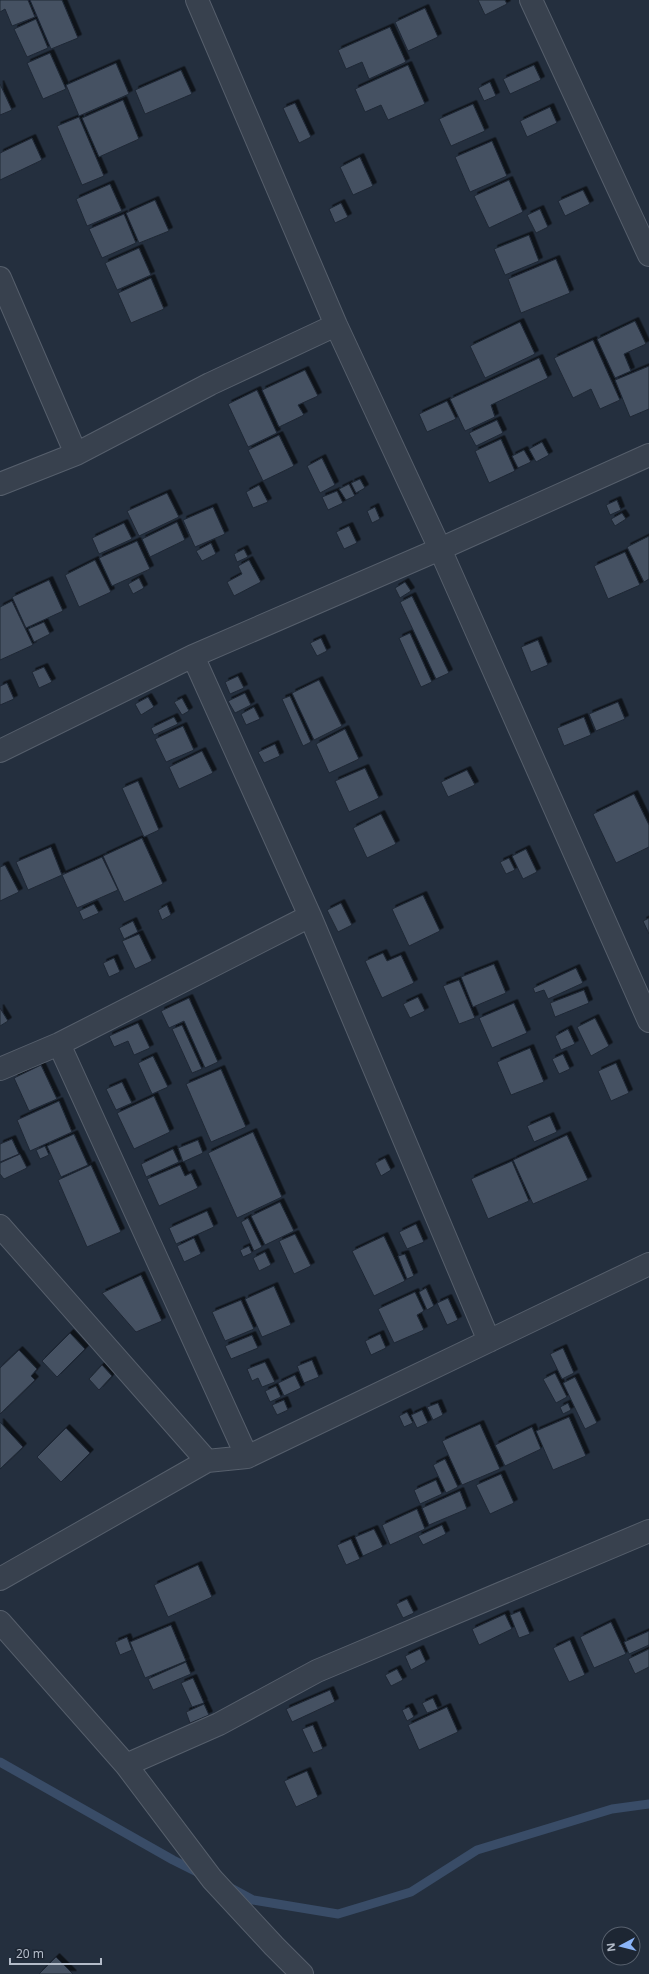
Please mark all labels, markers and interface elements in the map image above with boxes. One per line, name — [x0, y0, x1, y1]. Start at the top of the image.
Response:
north arrow — [601, 1926, 641, 1966]
scale bar — [10, 1940, 101, 1966]
text: N — [603, 1942, 619, 1953]
text: 20 m — [16, 1945, 44, 1962]

